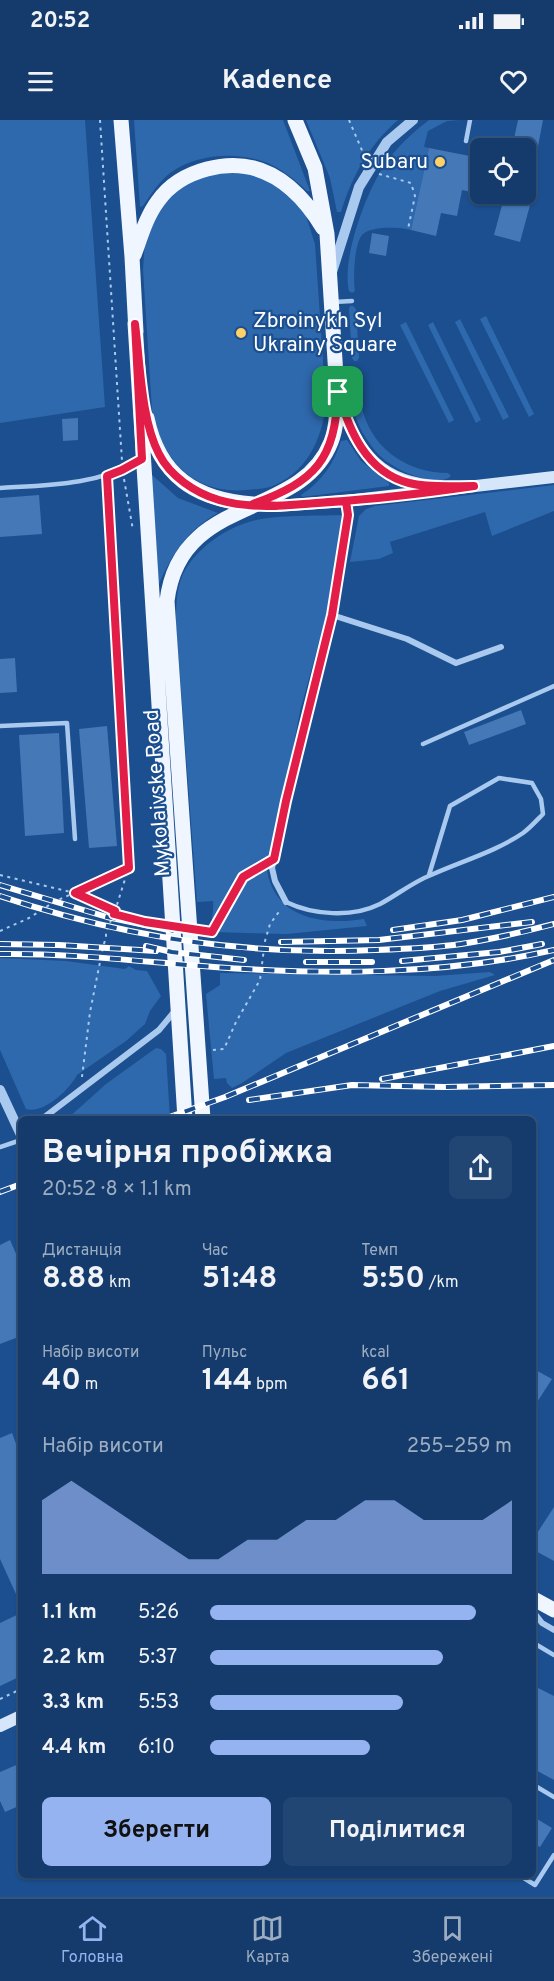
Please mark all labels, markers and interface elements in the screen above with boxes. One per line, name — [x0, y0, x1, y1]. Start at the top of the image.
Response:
text: 20:52 — [30, 8, 90, 35]
text: Kadence — [222, 64, 332, 98]
icon: menu — [24, 65, 57, 98]
icon: heart — [497, 65, 530, 98]
map controls — [470, 138, 536, 204]
button: locate — [470, 138, 536, 204]
place label: Subaru — [360, 149, 428, 176]
marker: Subaru — [433, 155, 447, 169]
place label: Zbroinykh Syl Ukrainy Square — [253, 308, 397, 359]
marker: Zbroinykh Syl Ukrainy Square — [234, 326, 248, 340]
pin — [312, 366, 363, 417]
icon: arrive — [321, 375, 354, 408]
street label: Mykolaivske Road — [139, 708, 177, 878]
text: Вечірня пробіжка — [42, 1133, 333, 1175]
button: share — [449, 1136, 512, 1199]
text: 20:52 · 8 × 1.1 km — [42, 1177, 192, 1203]
text: Дистанція — [42, 1241, 122, 1261]
text: Час — [202, 1241, 229, 1261]
text: Темп — [361, 1241, 398, 1261]
text: 8.88 — [42, 1261, 105, 1298]
text: 51:48 — [202, 1261, 277, 1298]
text: 5:50 — [361, 1261, 425, 1298]
text: km — [105, 1273, 131, 1293]
text: /km — [425, 1273, 459, 1293]
text: Набір висоти — [42, 1343, 139, 1363]
text: Пульс — [202, 1343, 247, 1363]
text: kcal — [361, 1343, 390, 1363]
text: 40 — [42, 1363, 81, 1400]
text: 144 — [202, 1363, 252, 1400]
text: 661 — [361, 1363, 410, 1400]
text: m — [81, 1375, 98, 1395]
text: bpm — [252, 1375, 287, 1395]
text: Набір висоти — [42, 1434, 164, 1460]
text: 255–259 m — [407, 1434, 512, 1460]
text: 1.1 km — [42, 1600, 97, 1626]
text: 5:26 — [138, 1600, 179, 1626]
text: 2.2 km — [42, 1645, 105, 1671]
text: 5:37 — [138, 1645, 177, 1671]
text: 3.3 km — [42, 1690, 104, 1716]
text: 5:53 — [138, 1690, 179, 1716]
text: 4.4 km — [42, 1735, 106, 1761]
text: 6:10 — [138, 1735, 175, 1761]
button: Зберегти — [42, 1797, 271, 1866]
button: Поділитися — [283, 1797, 512, 1866]
tab: Головна — [61, 1912, 124, 1968]
tab: Карта — [246, 1912, 290, 1968]
tab: Збережені — [412, 1912, 493, 1968]

